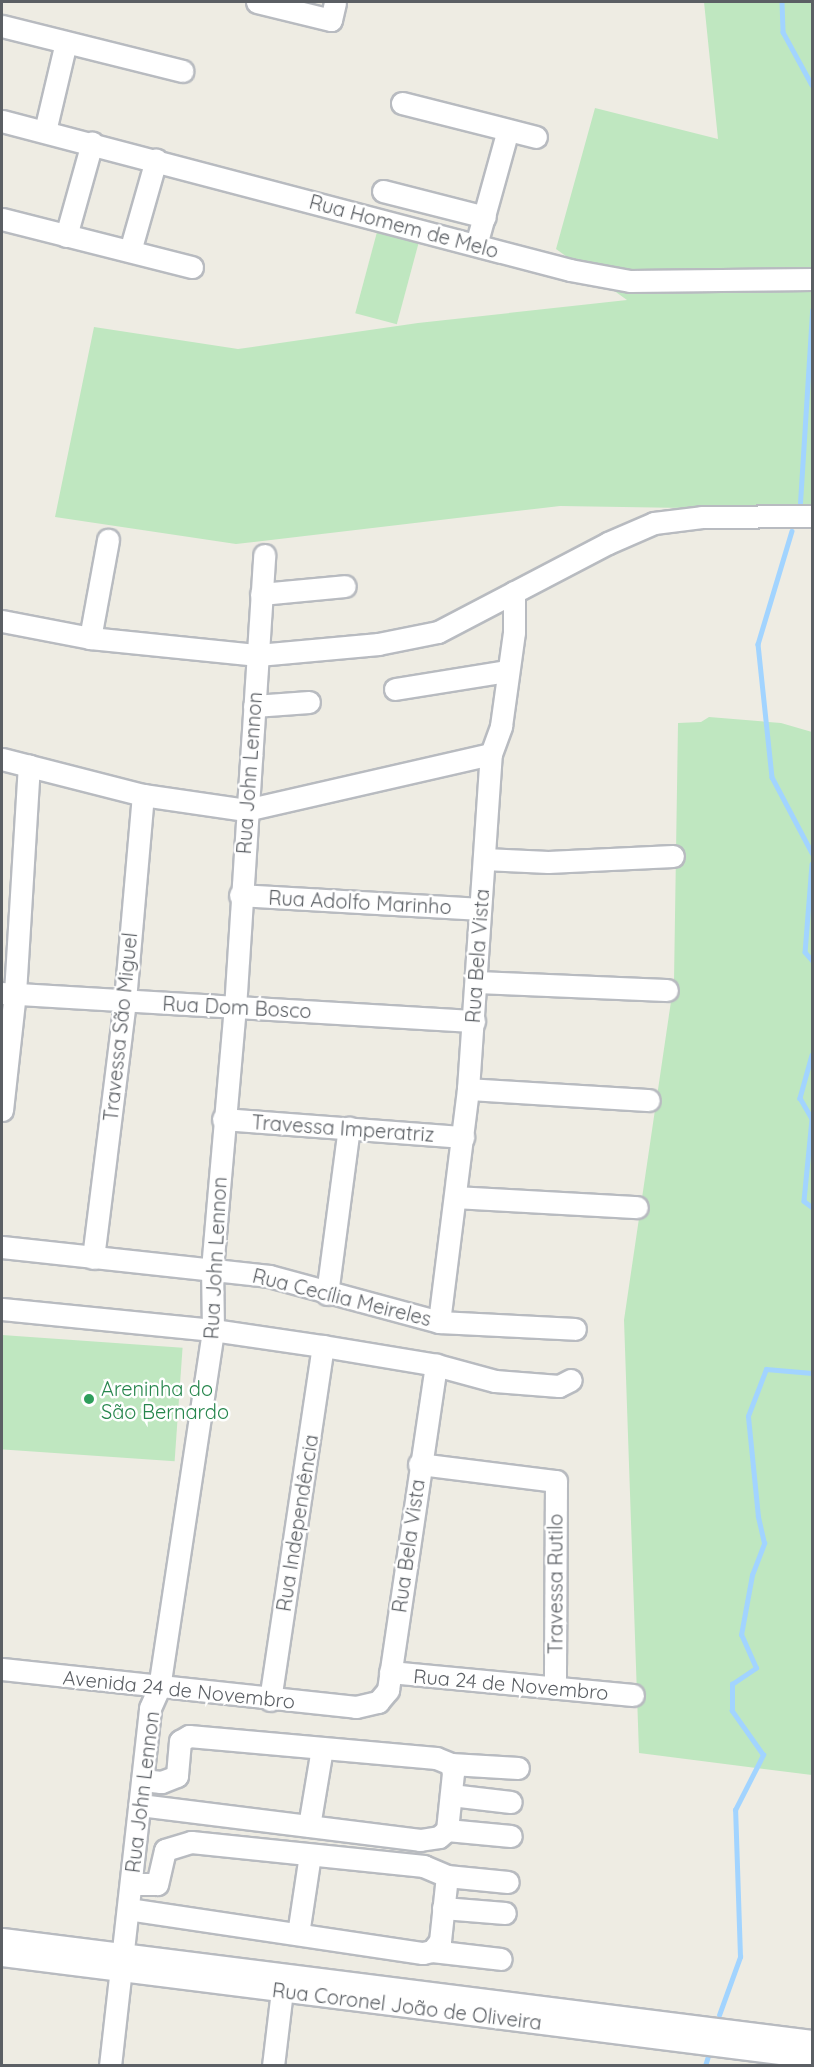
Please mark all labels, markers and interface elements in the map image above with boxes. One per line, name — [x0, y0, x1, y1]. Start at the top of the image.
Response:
street label: Rua Homem de Melo — [307, 189, 501, 263]
street label: Rua John Lennon — [231, 691, 267, 855]
street label: Rua Adolfo Marinho — [268, 885, 452, 919]
street label: Rua Bela Vista — [460, 888, 494, 1024]
street label: Travessa São Miguel — [98, 931, 142, 1123]
street label: Rua Dom Bosco — [162, 991, 312, 1023]
street label: Travessa Imperatriz — [251, 1110, 435, 1146]
street label: Rua John Lennon — [199, 1176, 231, 1340]
street label: Rua Cecília Meireles — [250, 1263, 434, 1331]
place label: Areninha do São Bernardo — [101, 1376, 229, 1423]
marker: Areninha do São Bernardo — [82, 1392, 96, 1406]
street label: Rua Independência — [271, 1433, 323, 1613]
street label: Rua Bela Vista — [387, 1478, 429, 1614]
street label: Travessa Rutilo — [543, 1514, 567, 1654]
street label: Rua 24 de Novembro — [412, 1664, 610, 1704]
street label: Avenida 24 de Novembro — [62, 1665, 296, 1713]
street label: Rua John Lennon — [120, 1710, 164, 1874]
street label: Rua Coronel João de Oliveira — [271, 1978, 543, 2034]

